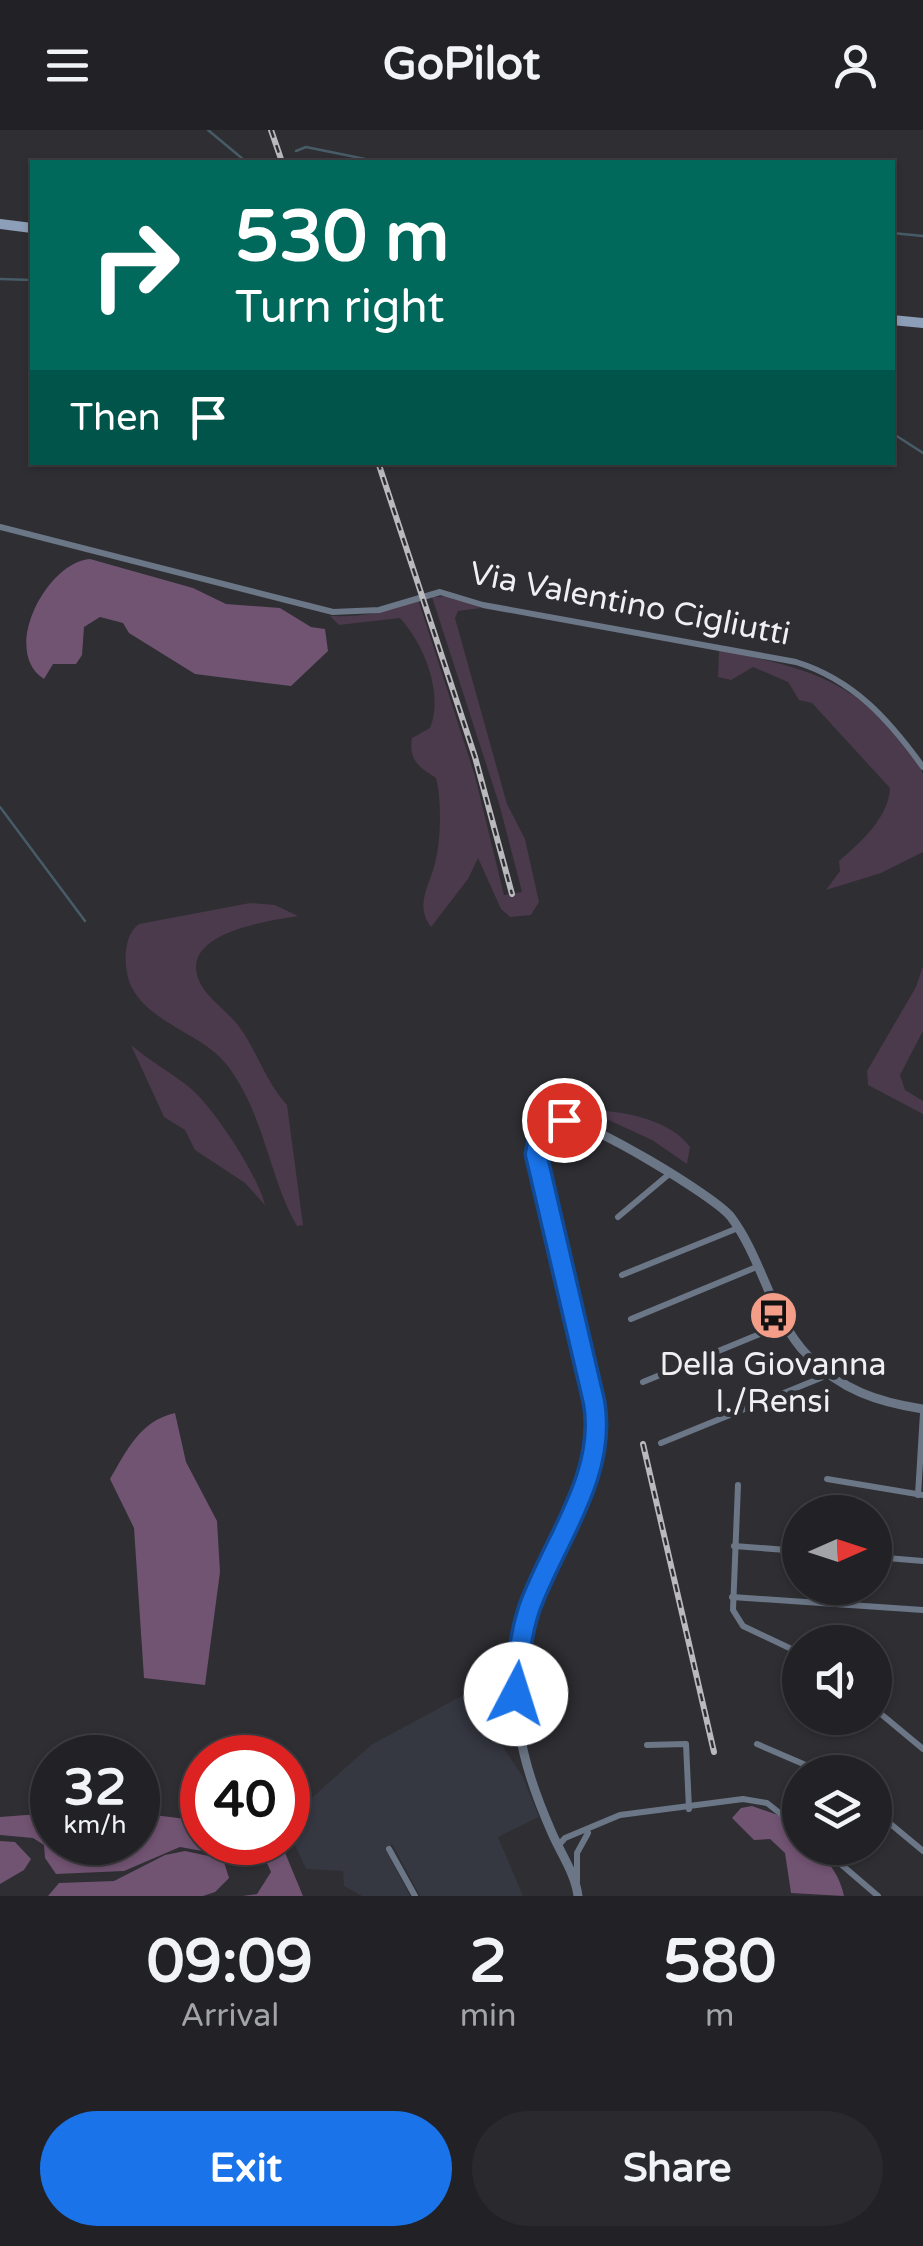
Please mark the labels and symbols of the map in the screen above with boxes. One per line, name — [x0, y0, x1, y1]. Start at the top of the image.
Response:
street label: Via Valentino Cigliutti — [467, 554, 793, 654]
pin — [522, 1078, 607, 1163]
bus stop icon: Della Giovanna I./Rensi — [747, 1289, 799, 1341]
place label: Della Giovanna I./Rensi — [660, 1346, 886, 1421]
north arrow — [782, 1495, 892, 1605]
position arrow — [464, 1642, 568, 1746]
speed limit sign: 40 — [180, 1735, 310, 1865]

